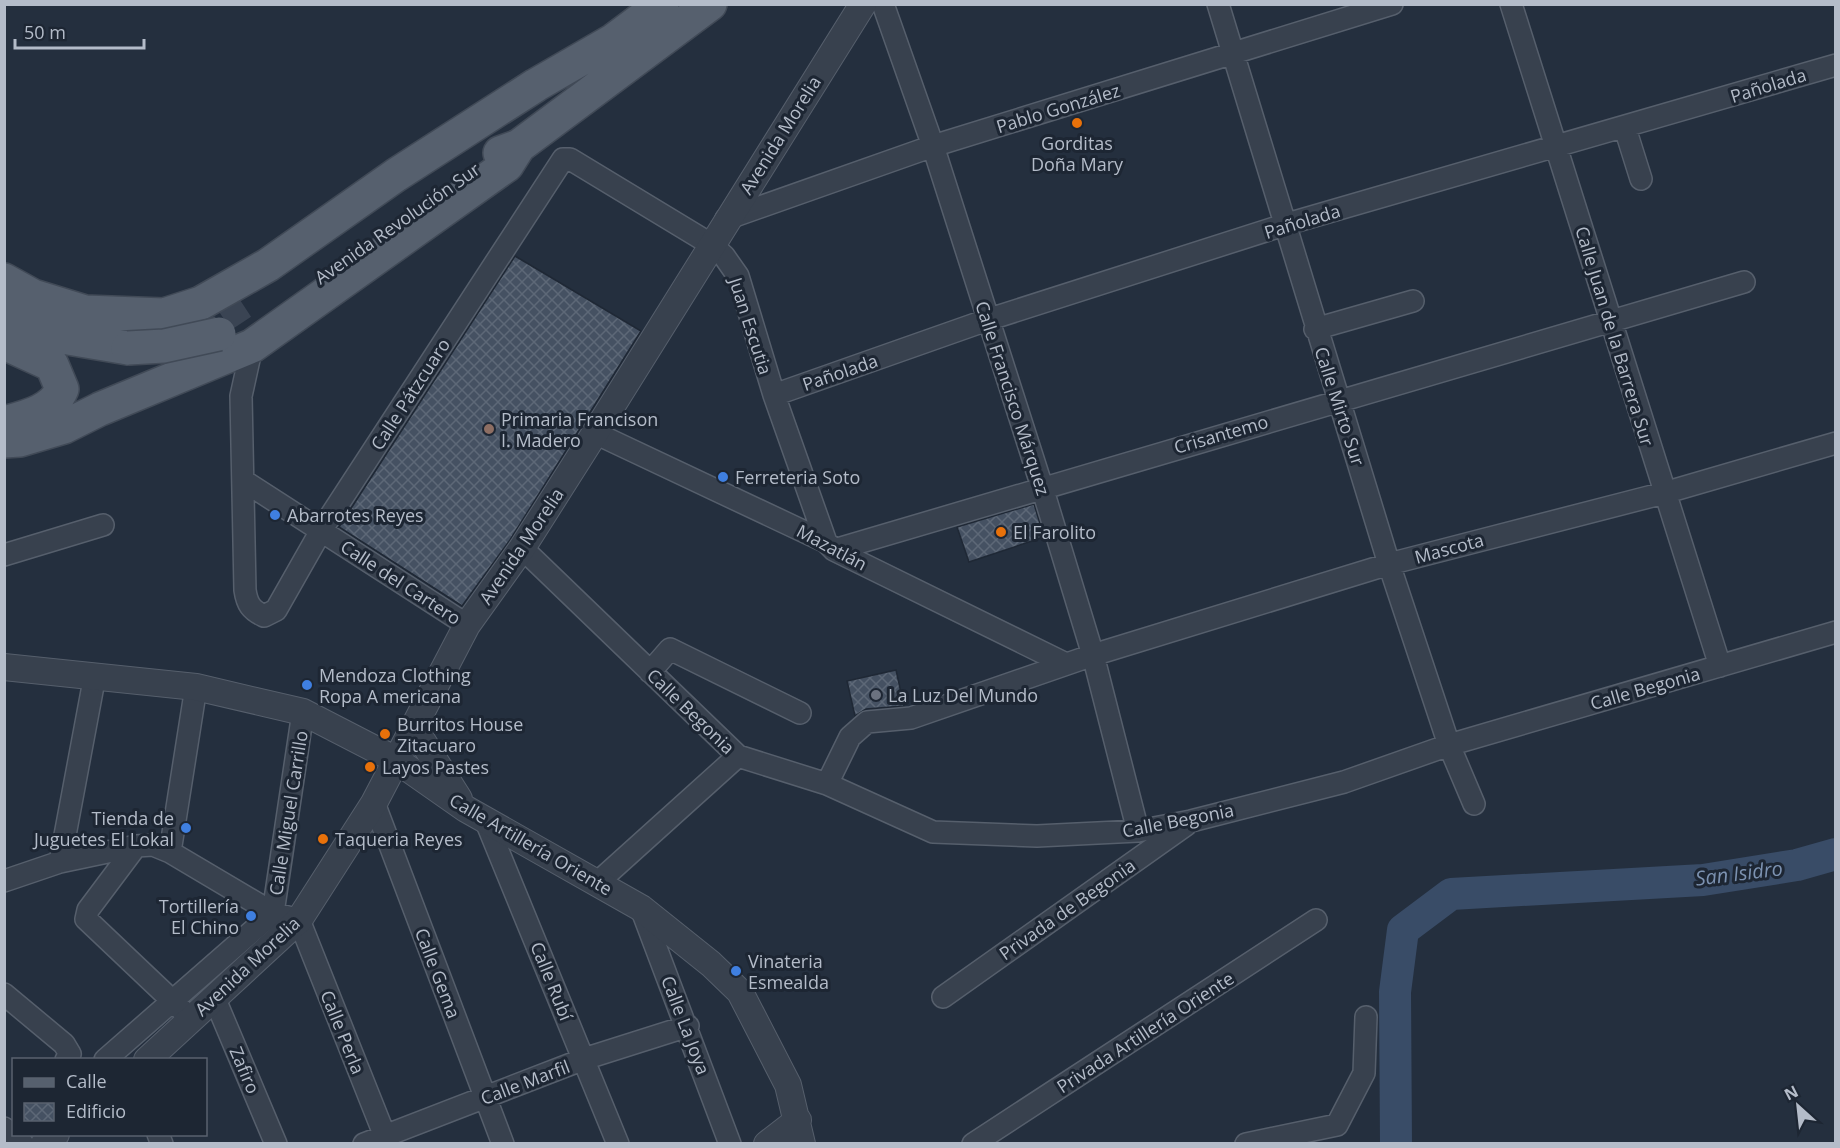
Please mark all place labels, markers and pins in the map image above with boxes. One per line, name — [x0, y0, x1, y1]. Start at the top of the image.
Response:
marker: Gorditas Doña Mary — [1070, 116, 1084, 130]
place label: Gorditas Doña Mary — [1031, 131, 1124, 176]
place label: Primaria Francison I. Madero — [501, 407, 658, 452]
marker: Primaria Francison I. Madero — [482, 422, 496, 436]
place label: Ferreteria Soto — [735, 465, 860, 489]
marker: Ferreteria Soto — [716, 470, 730, 484]
place label: Abarrotes Reyes — [287, 503, 424, 527]
marker: Abarrotes Reyes — [268, 508, 282, 522]
place label: El Farolito — [1013, 520, 1096, 544]
marker: El Farolito — [994, 525, 1008, 539]
place label: Mendoza Clothing Ropa A mericana — [319, 663, 471, 708]
marker: Mendoza Clothing Ropa A mericana — [300, 678, 314, 692]
place label: La Luz Del Mundo — [888, 683, 1038, 707]
marker: La Luz Del Mundo — [869, 688, 883, 702]
place label: Burritos House Zitacuaro — [397, 712, 523, 757]
marker: Burritos House Zitacuaro — [378, 727, 392, 741]
place label: Layos Pastes — [382, 755, 489, 779]
marker: Layos Pastes — [363, 760, 377, 774]
place label: Tienda de Juguetes El Lokal — [32, 806, 174, 851]
marker: Tienda de Juguetes El Lokal — [179, 821, 193, 835]
place label: Taqueria Reyes — [335, 827, 463, 851]
marker: Taqueria Reyes — [316, 832, 330, 846]
place label: Tortillería El Chino — [159, 894, 239, 939]
marker: Tortillería El Chino — [244, 909, 258, 923]
place label: Vinateria Esmealda — [748, 949, 829, 994]
marker: Vinateria Esmealda — [729, 964, 743, 978]

